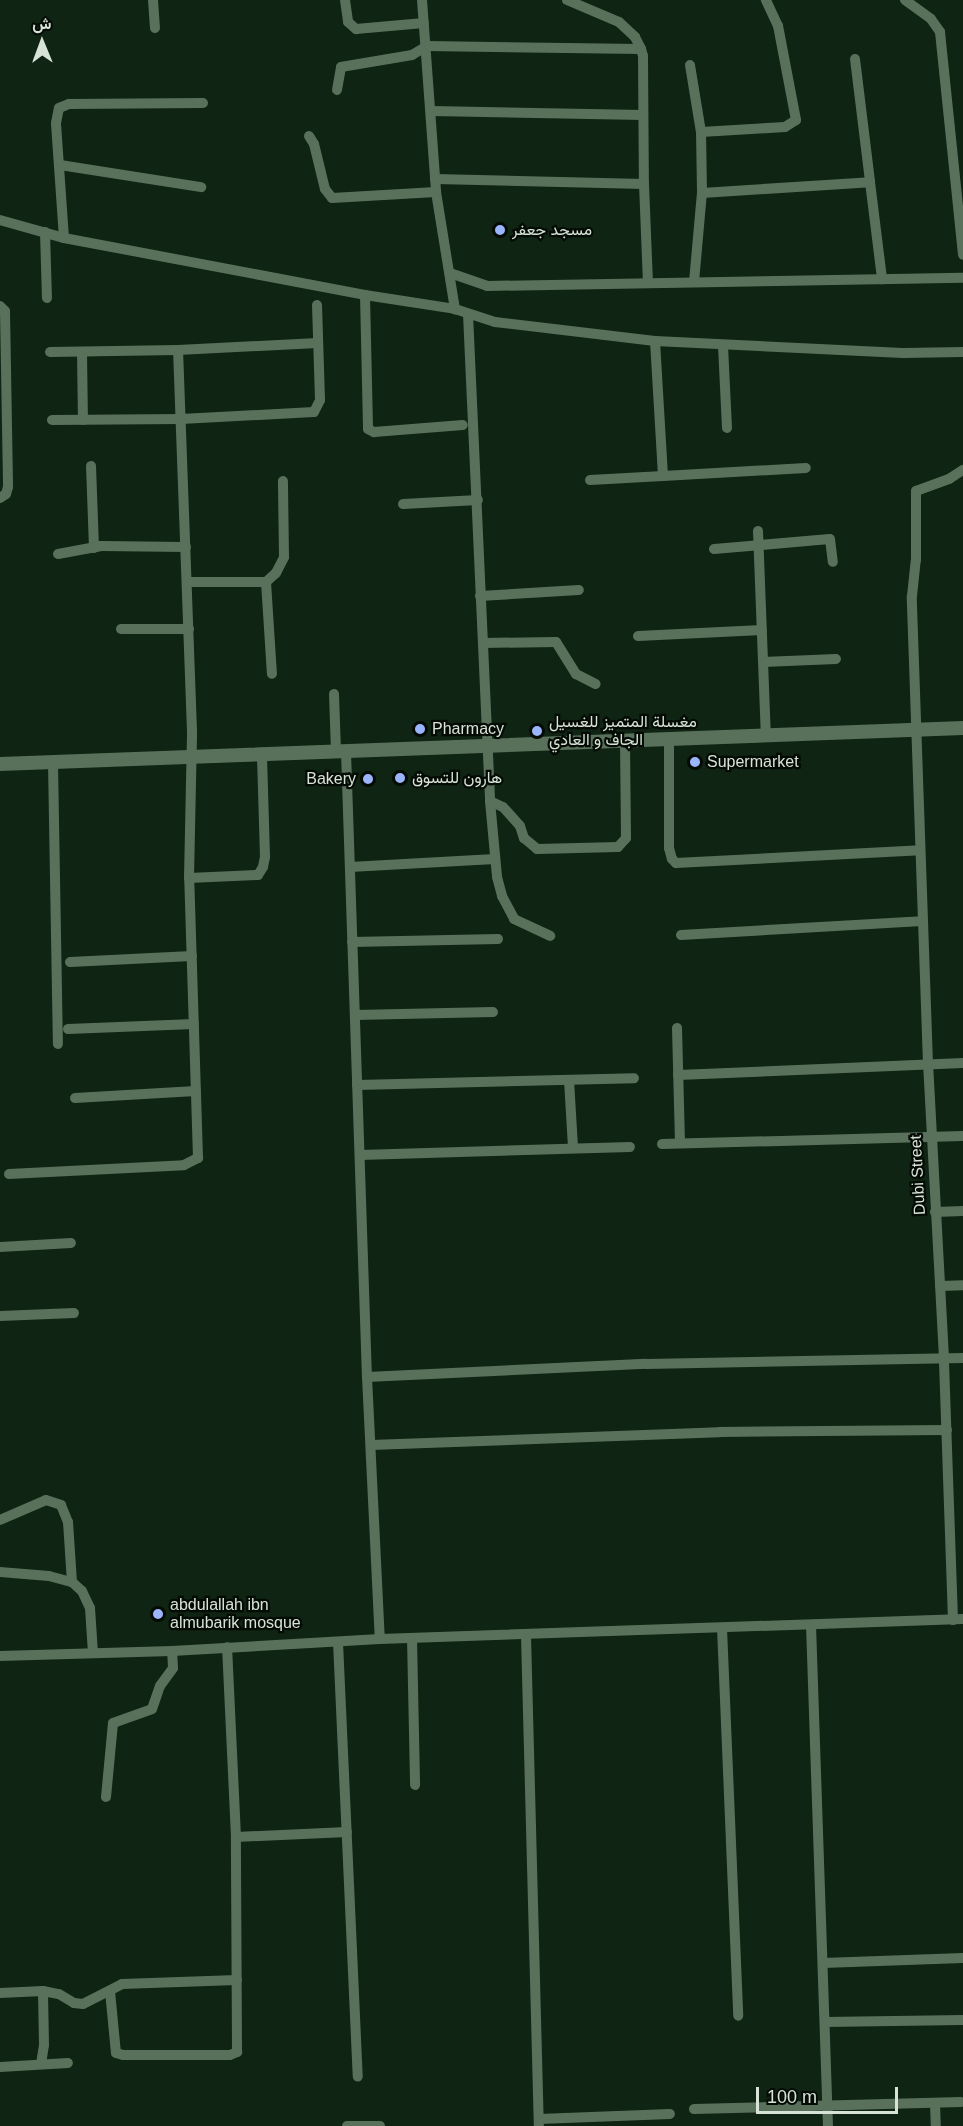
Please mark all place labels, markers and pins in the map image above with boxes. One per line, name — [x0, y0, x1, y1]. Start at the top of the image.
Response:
place label: مسجد جعفر — [512, 220, 592, 240]
marker: مسجد جعفر — [493, 223, 507, 237]
place label: مغسلة المتميز للغسيل الجاف و العادي — [549, 712, 697, 750]
place label: Pharmacy — [432, 719, 504, 739]
marker: Pharmacy — [413, 722, 427, 736]
marker: مغسلة المتميز للغسيل الجاف و العادي — [530, 724, 544, 738]
place label: Supermarket — [707, 752, 799, 772]
marker: Supermarket — [688, 755, 702, 769]
place label: هارون للتسوق — [412, 768, 502, 788]
place label: Bakery — [306, 769, 356, 789]
marker: هارون للتسوق — [393, 771, 407, 785]
marker: Bakery — [361, 772, 375, 786]
place label: abdulallah ibn almubarik mosque — [170, 1595, 301, 1633]
marker: abdulallah ibn almubarik mosque — [151, 1607, 165, 1621]

